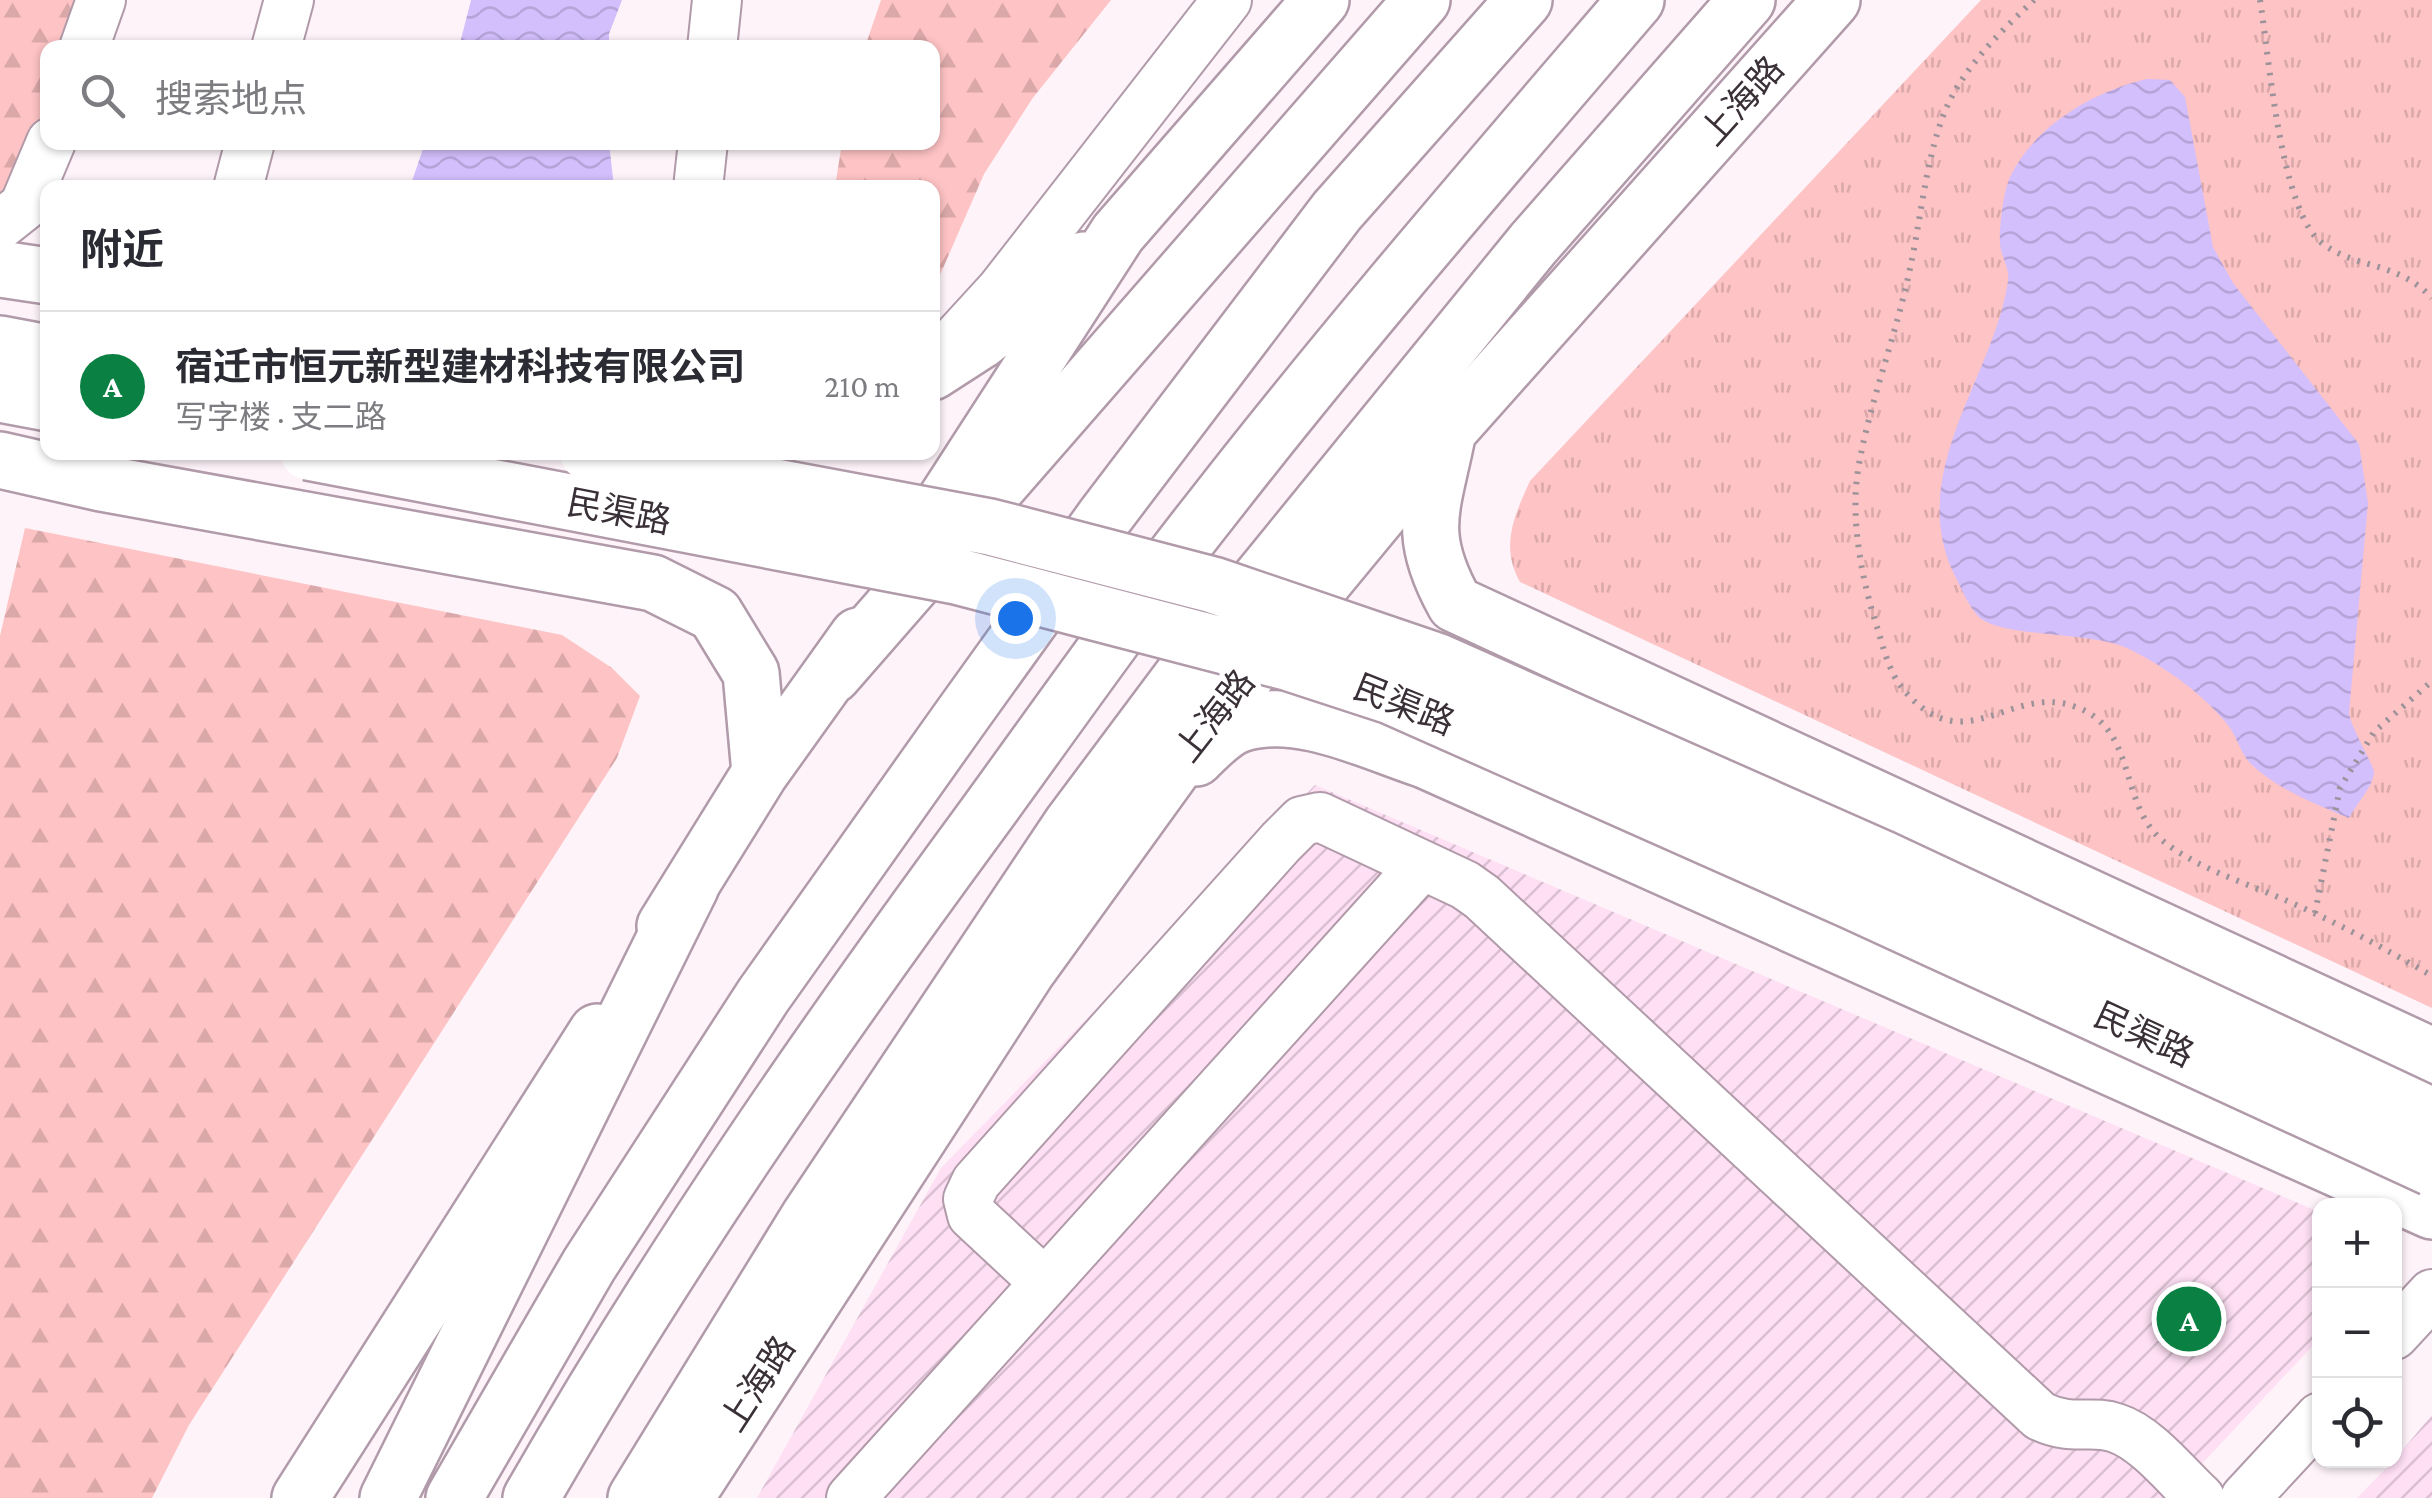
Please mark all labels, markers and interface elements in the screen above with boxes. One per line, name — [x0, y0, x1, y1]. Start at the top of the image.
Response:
search box — [40, 40, 940, 150]
street label: 上海路 — [1692, 49, 1792, 153]
icon: search — [75, 68, 130, 123]
text: 搜索地点 — [155, 78, 307, 120]
text: 附近 — [80, 226, 164, 273]
text: 宿迁市恒元新型建材科技有限公司 — [175, 346, 745, 388]
text: A — [103, 368, 122, 404]
text: 210 m — [824, 368, 900, 404]
text: 写字楼 · 支二路 — [175, 399, 387, 435]
street label: 民渠路 — [564, 483, 674, 541]
your location — [990, 593, 1041, 644]
street label: 上海路 — [1167, 663, 1263, 769]
street label: 民渠路 — [1348, 667, 1460, 743]
street label: 民渠路 — [2088, 995, 2200, 1075]
map controls — [2312, 1198, 2402, 1468]
button: + — [2312, 1198, 2402, 1288]
pin: A — [2156, 1282, 2222, 1356]
button: − — [2312, 1288, 2402, 1378]
street label: 上海路 — [713, 1329, 803, 1439]
button: locate — [2312, 1378, 2402, 1468]

